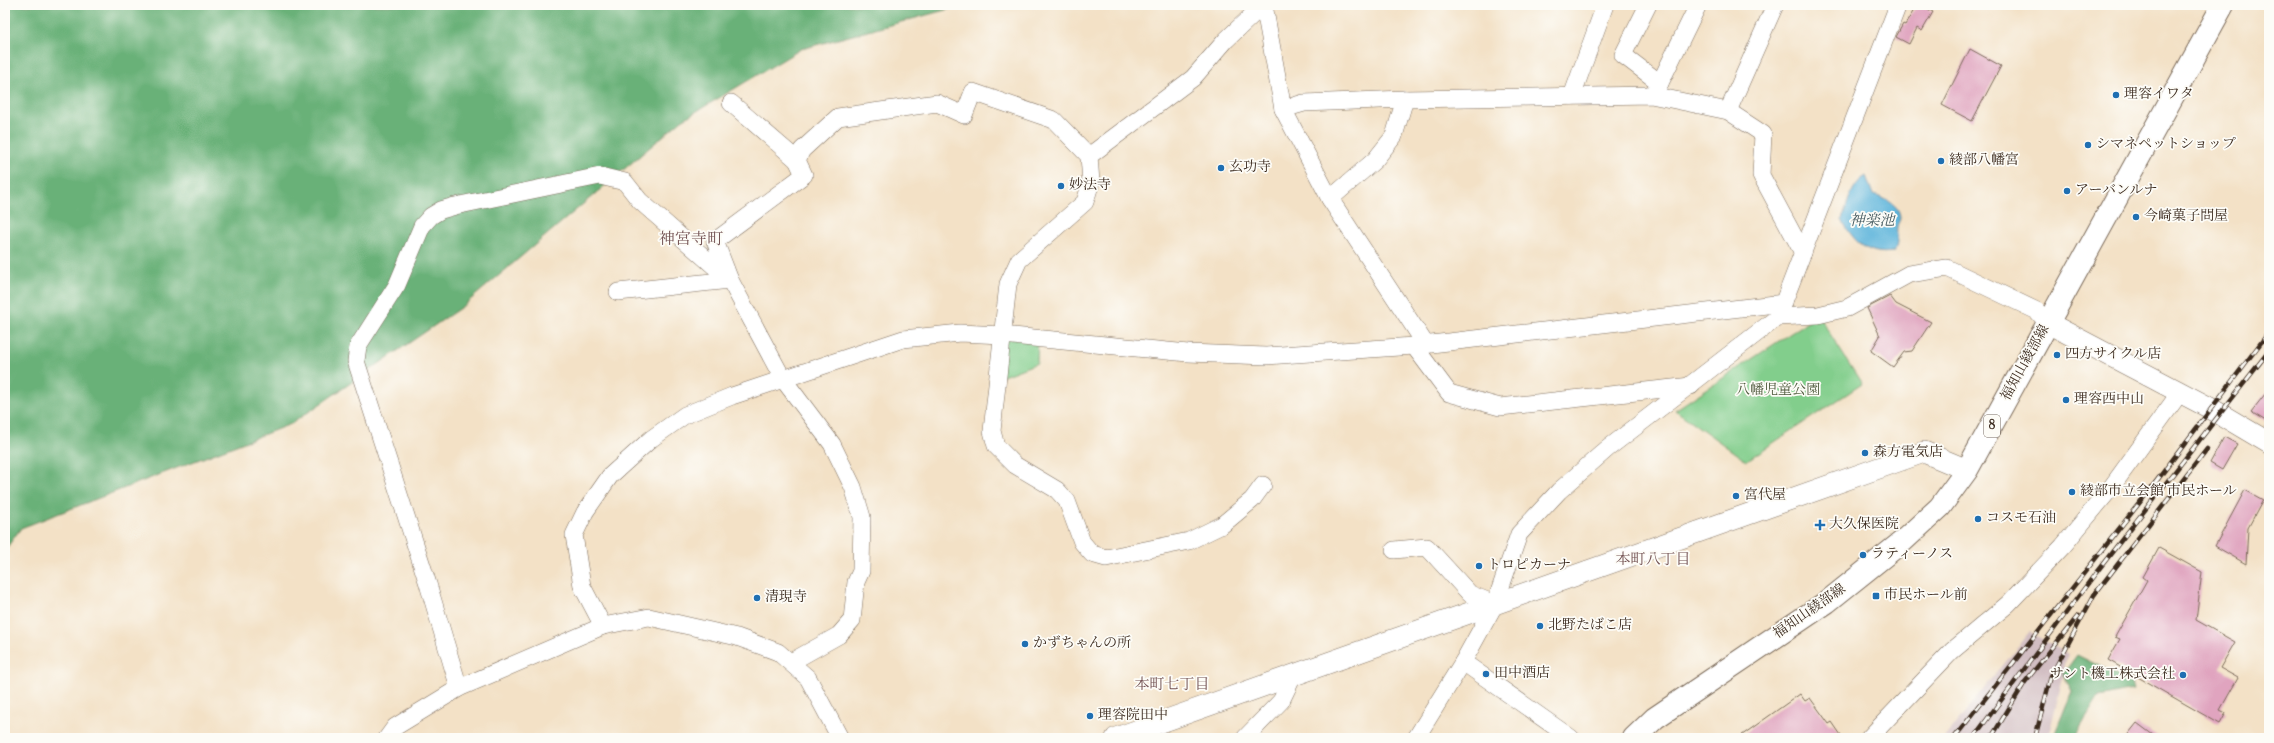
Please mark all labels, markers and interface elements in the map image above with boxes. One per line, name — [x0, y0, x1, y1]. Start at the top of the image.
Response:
place label: 理容イワタ — [2124, 85, 2194, 105]
marker: 理容イワタ — [2111, 90, 2121, 100]
place label: シマネペットショップ — [2096, 135, 2236, 155]
marker: シマネペットショップ — [2083, 140, 2093, 150]
place label: 綾部八幡宮 — [1949, 151, 2019, 171]
marker: 綾部八幡宮 — [1936, 156, 1946, 166]
place label: 玄功寺 — [1229, 158, 1271, 178]
marker: 玄功寺 — [1216, 163, 1226, 173]
place label: 妙法寺 — [1069, 176, 1111, 196]
marker: 妙法寺 — [1056, 181, 1066, 191]
place label: アーバンルナ — [2075, 181, 2158, 201]
marker: アーバンルナ — [2062, 186, 2072, 196]
place label: 今崎菓子問屋 — [2144, 207, 2228, 227]
water label: 神楽池 — [1849, 211, 1896, 232]
marker: 今崎菓子問屋 — [2131, 212, 2141, 222]
district label: 神宮寺町 — [659, 229, 723, 252]
street label: 福知山綾部線 — [1997, 321, 2055, 405]
place label: 四方サイクル店 — [2065, 345, 2161, 365]
marker: 四方サイクル店 — [2052, 350, 2062, 360]
park label: 八幡児童公園 — [1736, 381, 1820, 401]
place label: 理容西中山 — [2074, 390, 2144, 410]
marker: 理容西中山 — [2061, 395, 2071, 405]
road number: 8 — [1984, 415, 2000, 437]
place label: 森方電気店 — [1873, 443, 1943, 463]
marker: 森方電気店 — [1860, 448, 1870, 458]
place label: 綾部市立会館 市民ホール — [2080, 482, 2237, 502]
place label: 宮代屋 — [1744, 486, 1786, 506]
marker: 綾部市立会館 市民ホール — [2067, 487, 2077, 497]
marker: 宮代屋 — [1731, 491, 1741, 501]
place label: コスモ石油 — [1986, 509, 2056, 529]
marker: コスモ石油 — [1973, 514, 1983, 524]
place label: 大久保医院 — [1829, 515, 1899, 535]
marker: 大久保医院 — [1814, 519, 1826, 531]
place label: ラティーノス — [1871, 545, 1953, 565]
district label: 本町八丁目 — [1615, 550, 1691, 571]
marker: ラティーノス — [1858, 550, 1868, 560]
place label: トロピカーナ — [1487, 556, 1571, 576]
marker: トロピカーナ — [1474, 561, 1484, 571]
street label: 福知山綾部線 — [1770, 580, 1850, 644]
place label: 市民ホール前 — [1884, 586, 1968, 606]
place label: 清現寺 — [765, 588, 807, 608]
marker: 市民ホール前 — [1871, 591, 1881, 601]
marker: 清現寺 — [752, 593, 762, 603]
place label: 北野たばこ店 — [1548, 616, 1632, 636]
marker: 北野たばこ店 — [1535, 621, 1545, 631]
place label: かずちゃんの所 — [1033, 634, 1131, 654]
marker: かずちゃんの所 — [1020, 639, 1030, 649]
place label: 田中酒店 — [1494, 664, 1550, 684]
place label: サント機工株式会社 — [2050, 665, 2175, 685]
marker: 田中酒店 — [1481, 669, 1491, 679]
marker: サント機工株式会社 — [2178, 670, 2188, 680]
district label: 本町七丁目 — [1134, 675, 1210, 696]
place label: 理容院田中 — [1098, 706, 1168, 726]
marker: 理容院田中 — [1085, 711, 1095, 721]

